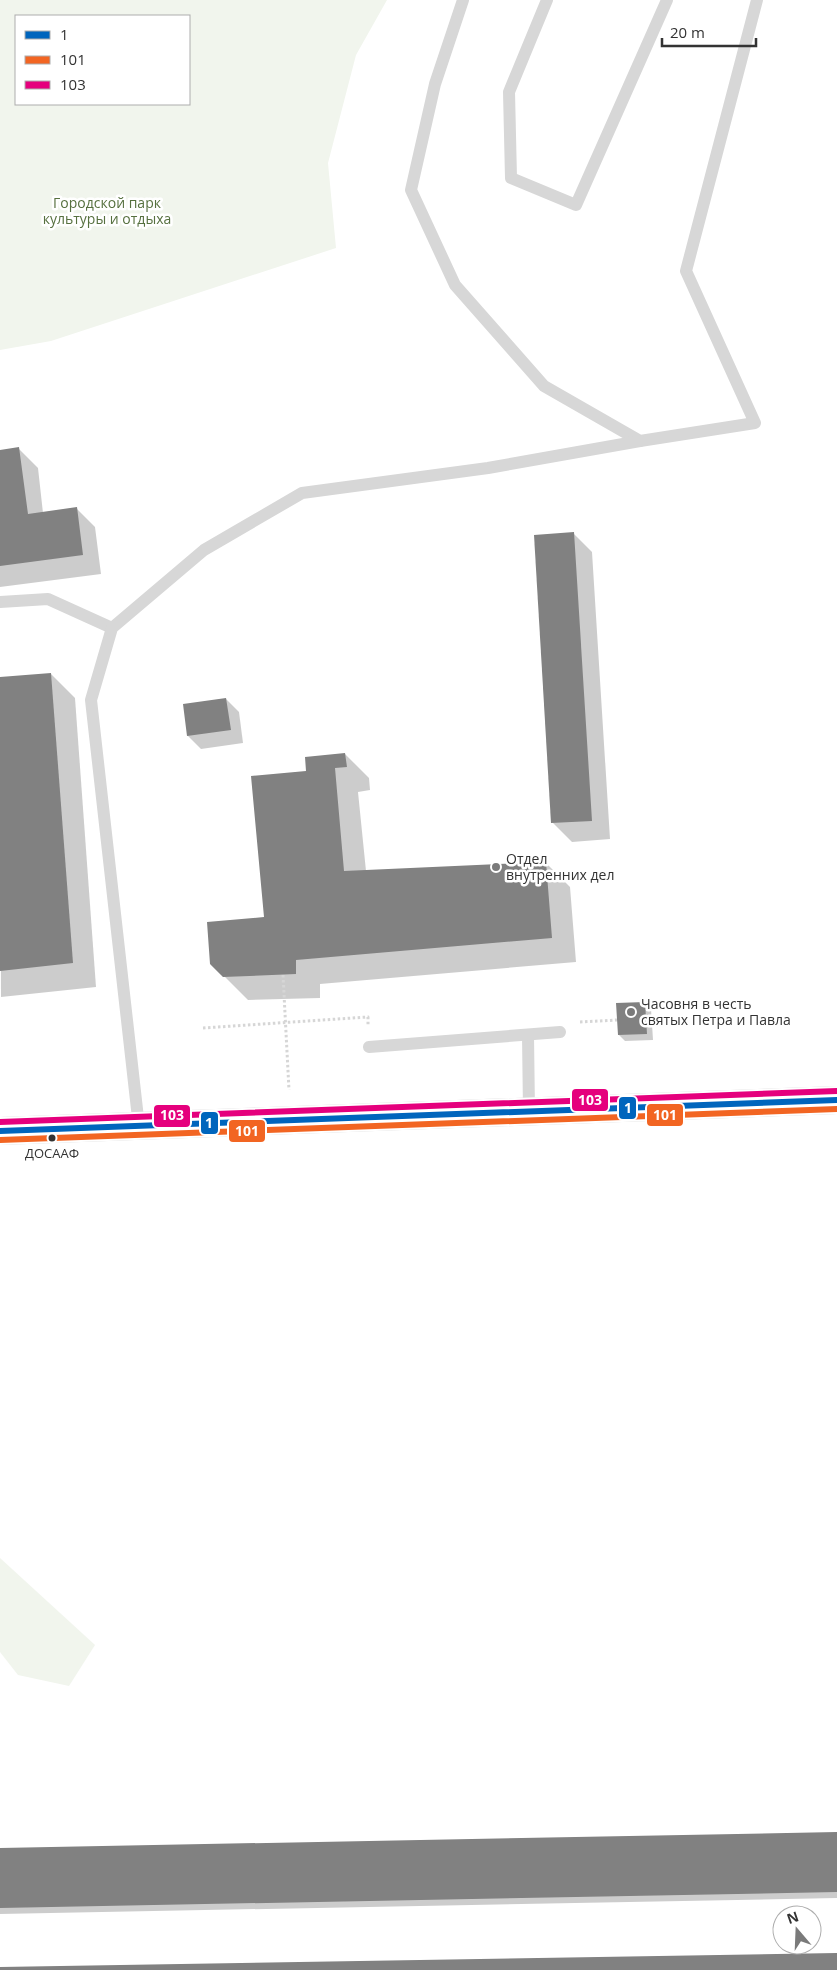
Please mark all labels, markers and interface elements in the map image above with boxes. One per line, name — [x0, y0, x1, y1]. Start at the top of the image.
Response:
legend — [15, 15, 190, 105]
scale bar — [662, 15, 756, 47]
text: 20 m — [670, 22, 705, 42]
text: 1 — [60, 24, 69, 44]
text: 101 — [60, 49, 86, 69]
text: 103 — [60, 74, 86, 94]
park label: Городской парк культуры и отдыха — [43, 193, 171, 228]
place label: Отдел внутренних дел — [506, 849, 614, 884]
marker: Отдел внутренних дел — [490, 861, 502, 873]
place label: Часовня в честь святых Петра и Павла — [641, 994, 791, 1029]
marker: Часовня в честь святых Петра и Павла — [625, 1006, 637, 1018]
line badge: 103 — [571, 1088, 609, 1112]
text: 103 — [578, 1090, 602, 1109]
line badge: 1 — [618, 1096, 637, 1120]
text: 1 — [624, 1098, 632, 1117]
line badge: 101 — [646, 1103, 684, 1127]
line badge: 103 — [153, 1104, 191, 1128]
text: 103 — [160, 1105, 184, 1124]
text: 101 — [653, 1105, 677, 1124]
line badge: 1 — [200, 1111, 219, 1135]
text: 1 — [205, 1113, 213, 1132]
line badge: 101 — [228, 1119, 266, 1143]
text: 101 — [235, 1121, 259, 1140]
marker: ДОСААФ — [47, 1133, 57, 1143]
place label: ДОСААФ — [25, 1144, 79, 1162]
north arrow — [772, 1905, 822, 1955]
text: N — [784, 1906, 801, 1928]

